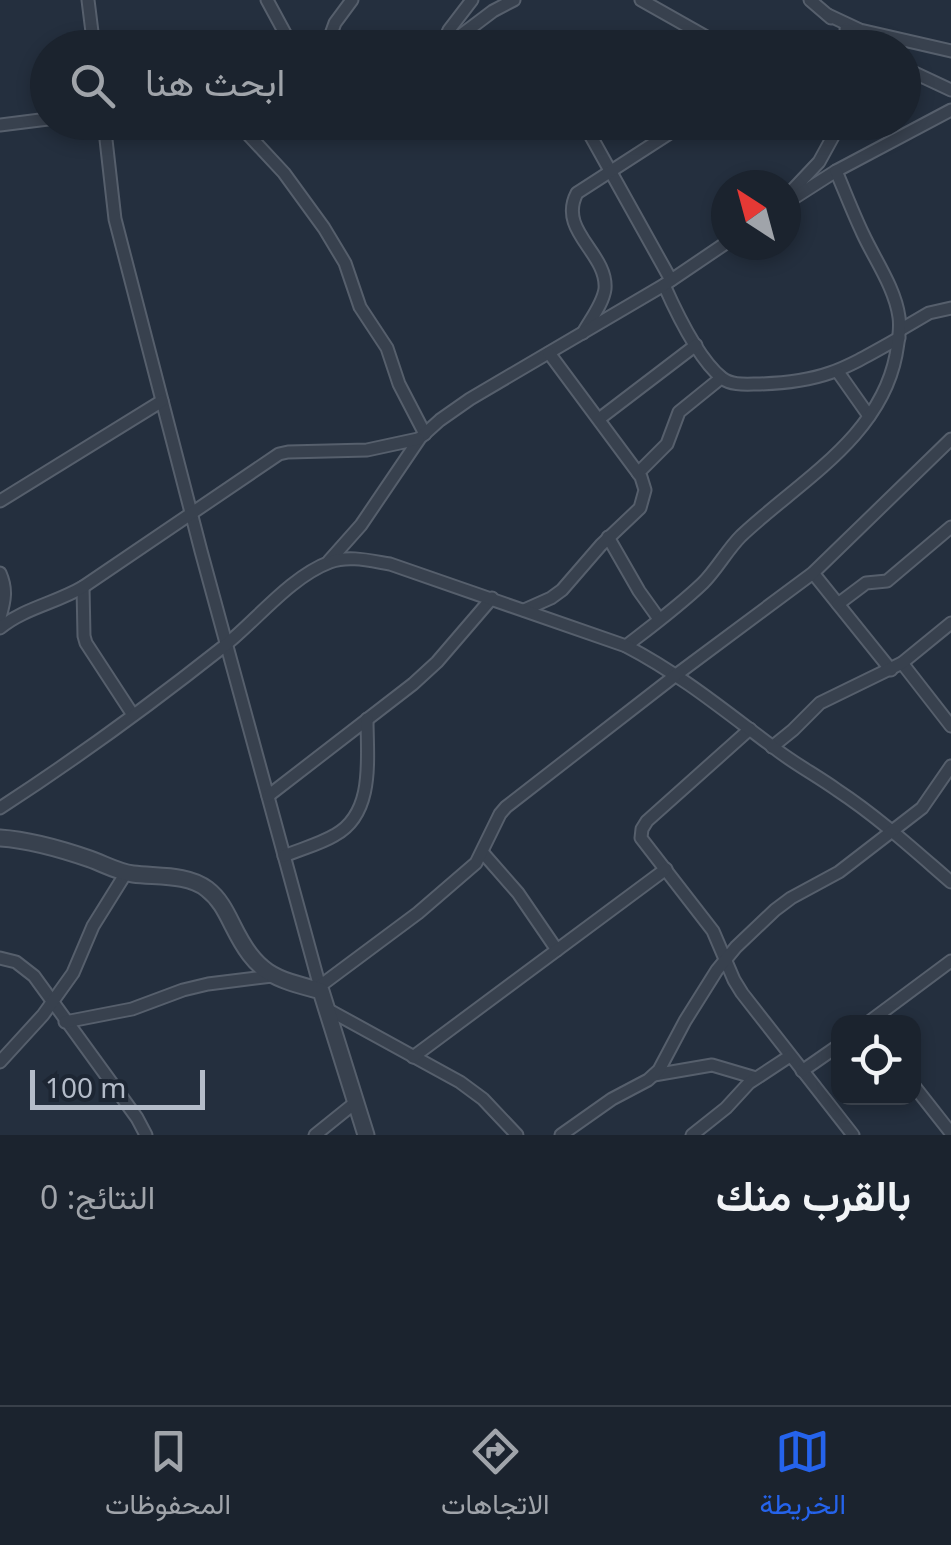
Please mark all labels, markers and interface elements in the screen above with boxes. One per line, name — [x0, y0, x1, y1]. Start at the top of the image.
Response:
search box — [30, 30, 921, 140]
text: ابحث هنا — [145, 55, 285, 107]
icon: search — [65, 58, 120, 113]
north arrow — [711, 170, 801, 260]
map controls — [831, 1015, 921, 1105]
button: locate — [831, 1015, 921, 1105]
scale bar — [30, 1065, 205, 1110]
text: 100 m — [45, 1068, 127, 1106]
text: بالقرب منك — [716, 1166, 911, 1223]
text: النتائج: 0 — [40, 1175, 155, 1218]
tab: المحفوظات — [105, 1424, 231, 1529]
tab: الاتجاهات — [441, 1424, 550, 1529]
tab: الخريطة — [759, 1424, 846, 1529]

